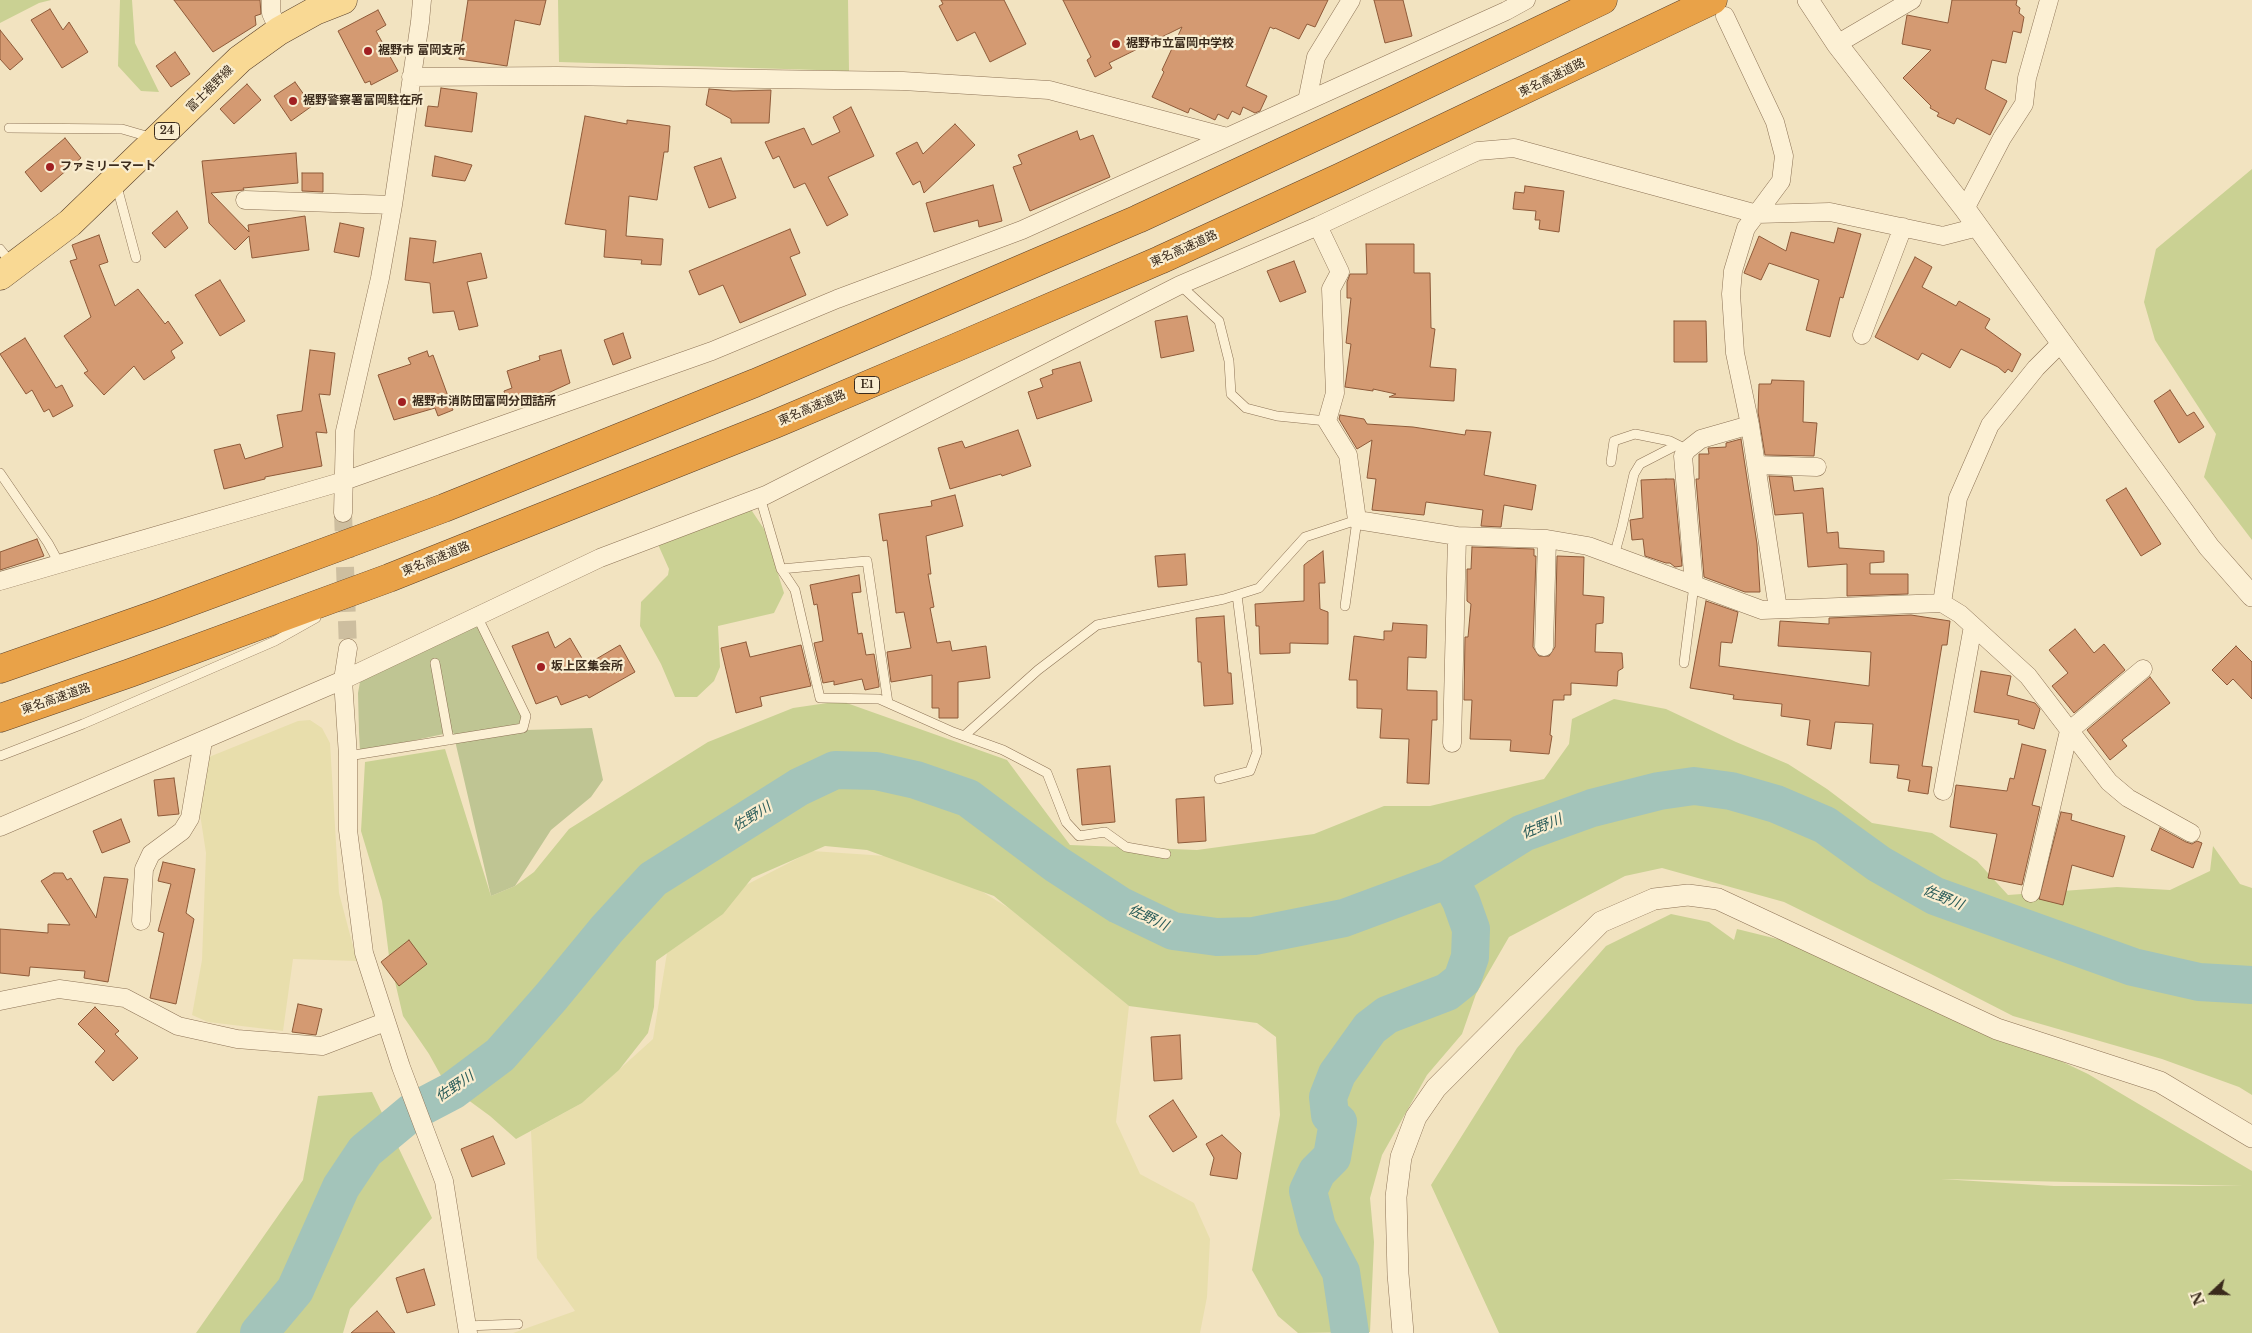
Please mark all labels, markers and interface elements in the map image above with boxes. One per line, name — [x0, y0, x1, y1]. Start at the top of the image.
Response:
place label: 裾野市立富岡中学校 — [1126, 37, 1234, 51]
marker: 裾野市立富岡中学校 — [1110, 38, 1122, 50]
place label: 裾野市 富岡支所 — [378, 44, 465, 58]
marker: 裾野市 富岡支所 — [362, 45, 374, 57]
street label: 東名高速道路 — [1516, 56, 1588, 100]
street label: 富士裾野線 — [184, 63, 236, 115]
place label: 裾野警察署富岡駐在所 — [303, 94, 423, 108]
marker: 裾野警察署富岡駐在所 — [287, 95, 299, 107]
road number: 24 — [154, 122, 180, 140]
place label: ファミリーマート — [60, 160, 156, 174]
marker: ファミリーマート — [44, 161, 56, 173]
street label: 東名高速道路 — [1148, 228, 1220, 270]
road number: E1 — [854, 376, 880, 394]
street label: 東名高速道路 — [776, 387, 848, 429]
place label: 裾野市消防団富岡分団詰所 — [412, 395, 556, 409]
marker: 裾野市消防団富岡分団詰所 — [396, 396, 408, 408]
street label: 東名高速道路 — [400, 539, 472, 579]
place label: 坂上区集会所 — [551, 660, 623, 674]
marker: 坂上区集会所 — [535, 661, 547, 673]
street label: 東名高速道路 — [20, 680, 92, 718]
water label: 佐野川 — [730, 799, 774, 835]
water label: 佐野川 — [1519, 811, 1565, 843]
water label: 佐野川 — [1920, 882, 1966, 914]
water label: 佐野川 — [1125, 902, 1171, 934]
water label: 佐野川 — [433, 1068, 477, 1106]
north arrow — [2187, 1268, 2237, 1318]
text: N — [2187, 1289, 2209, 1308]

